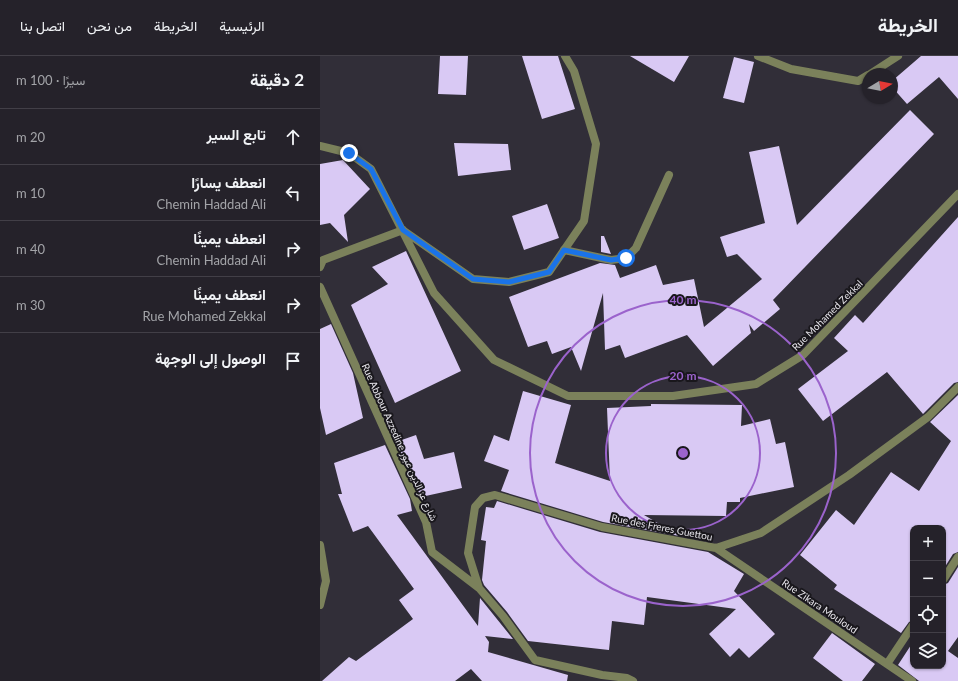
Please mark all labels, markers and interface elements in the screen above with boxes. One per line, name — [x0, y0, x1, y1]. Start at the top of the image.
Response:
text: الخريطة — [878, 13, 938, 36]
text: اتصل بنا — [20, 17, 65, 34]
text: من نحن — [87, 17, 132, 34]
text: الخريطة — [154, 17, 197, 34]
text: الرئيسية — [219, 17, 264, 34]
north arrow — [862, 68, 898, 104]
text: 2 دقيقة — [250, 69, 304, 90]
text: سيرًا · 100 m — [16, 72, 85, 88]
text: تابع السير — [206, 125, 266, 143]
icon: ahead — [282, 126, 304, 148]
text: 20 m — [16, 129, 45, 145]
route end — [340, 144, 358, 162]
text: انعطف يسارًا — [191, 173, 266, 191]
icon: left — [282, 182, 304, 204]
text: 10 m — [16, 185, 45, 201]
text: Chemin Haddad Ali — [156, 196, 266, 212]
text: انعطف يمينًا — [193, 229, 266, 247]
icon: right — [282, 238, 304, 260]
text: 40 m — [16, 241, 45, 257]
route start — [617, 249, 635, 267]
text: Chemin Haddad Ali — [156, 252, 266, 268]
street label: Rue Mohamed Zekkal — [789, 277, 865, 353]
text: انعطف يمينًا — [193, 285, 266, 303]
text: 40 m — [670, 292, 696, 307]
icon: right — [282, 294, 304, 316]
text: 30 m — [16, 297, 45, 313]
text: Rue Mohamed Zekkal — [142, 308, 266, 324]
text: الوصول إلى الوجهة — [155, 349, 266, 367]
icon: arrive — [282, 350, 304, 372]
street label: Rue Abbour Azzedine شارع عز الدين عبور — [359, 361, 440, 523]
text: 20 m — [670, 368, 696, 383]
centre of rings — [676, 446, 690, 460]
street label: Rue des Freres Guettou — [610, 511, 714, 543]
map controls — [910, 525, 946, 669]
button: + — [910, 525, 946, 561]
button: − — [910, 561, 946, 597]
street label: Rue Zikara Mouloud — [780, 576, 860, 636]
button: locate — [910, 597, 946, 633]
button: layers — [910, 633, 946, 669]

